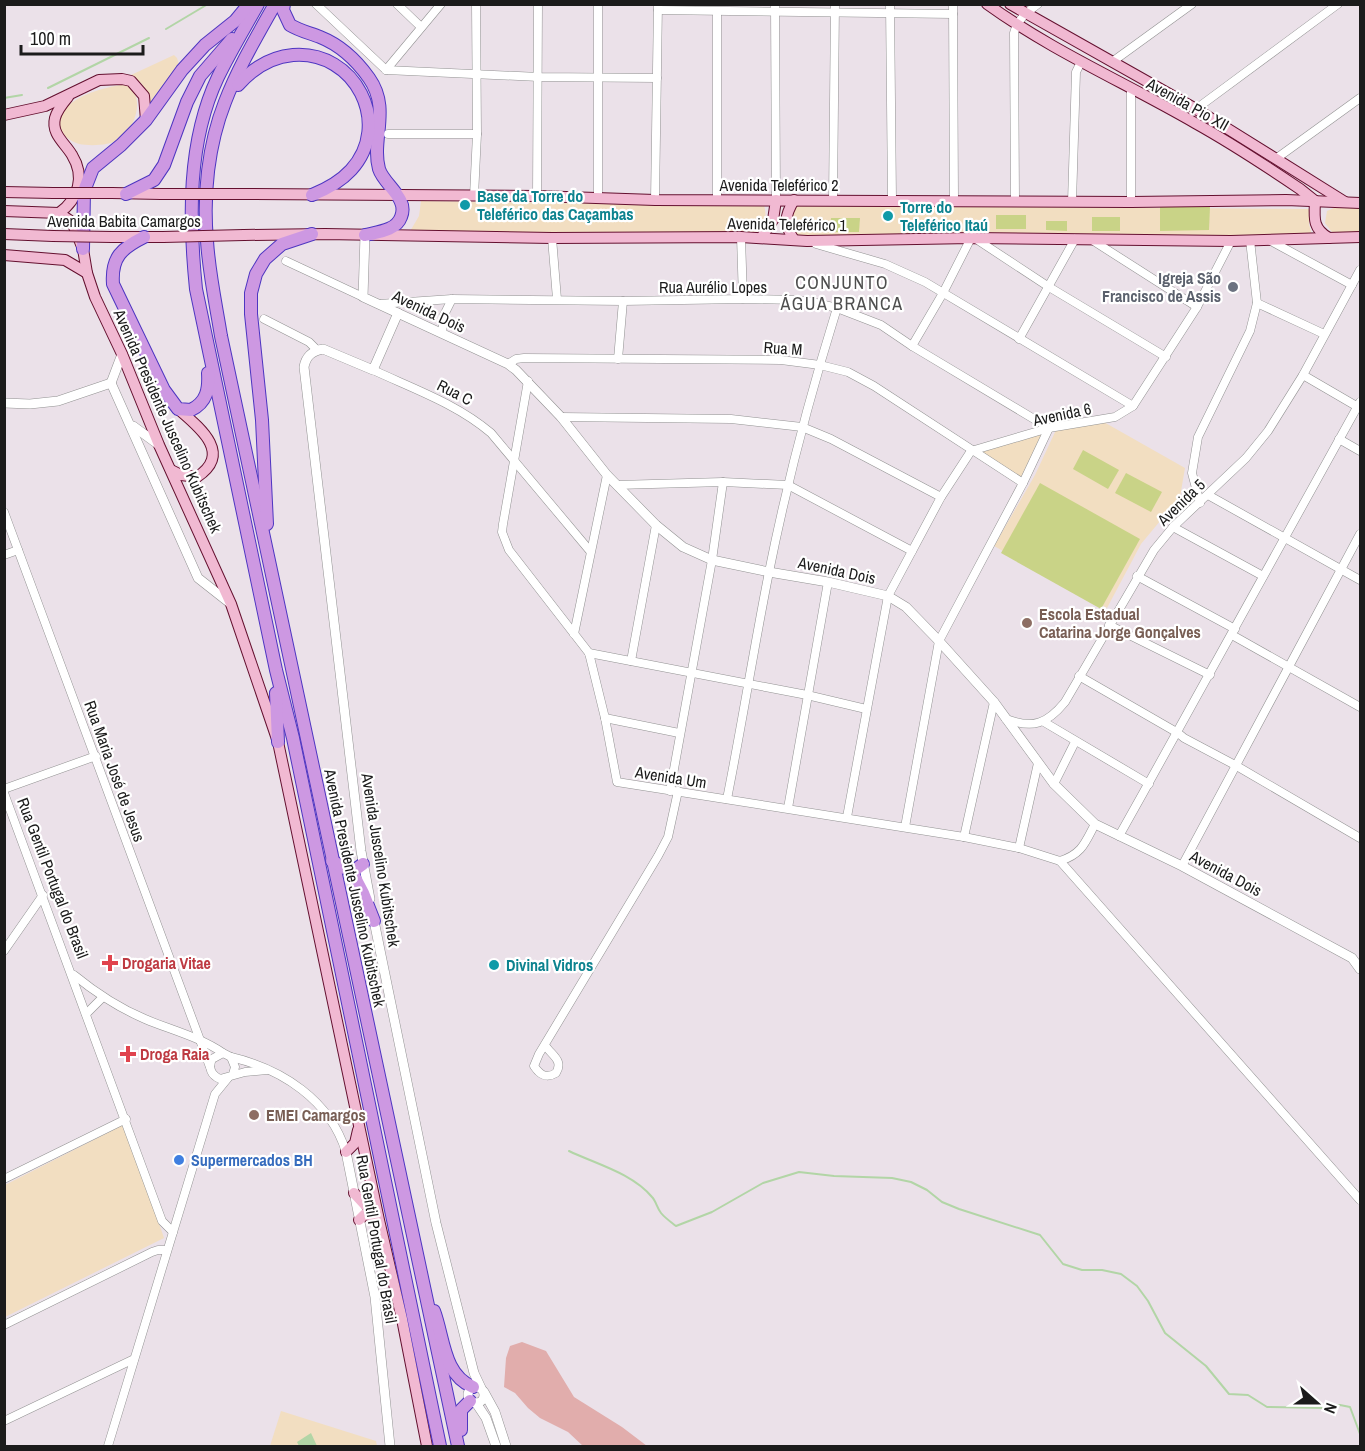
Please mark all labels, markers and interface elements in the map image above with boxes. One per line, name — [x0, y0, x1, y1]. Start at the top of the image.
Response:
scale bar — [21, 18, 142, 56]
text: 100 m — [30, 26, 71, 51]
street label: Avenida Pio XII — [1142, 72, 1233, 136]
street label: Avenida Teleférico 2 — [718, 174, 839, 196]
place label: Base da Torre do Teleférico das Caçambas — [477, 185, 634, 225]
place label: Torre do Teleférico Itaú — [900, 196, 988, 236]
marker: Base da Torre do Teleférico das Caçambas — [458, 198, 472, 212]
marker: Torre do Teleférico Itaú — [881, 209, 895, 223]
street label: Avenida Babita Camargos — [46, 210, 201, 232]
street label: Avenida Teleférico 1 — [726, 212, 847, 236]
place label: Igreja São Francisco de Assis — [1102, 267, 1221, 307]
district label: CONJUNTO ÁGUA BRANCA — [779, 270, 904, 316]
street label: Rua Aurélio Lopes — [659, 276, 767, 298]
marker: Igreja São Francisco de Assis — [1226, 280, 1240, 294]
street label: Avenida Dois — [388, 284, 469, 338]
street label: Avenida Presidente Juscelino Kubitschek — [108, 305, 228, 537]
street label: Rua M — [763, 336, 803, 360]
street label: Rua C — [433, 374, 477, 410]
street label: Avenida 6 — [1030, 397, 1093, 431]
street label: Avenida 5 — [1151, 474, 1210, 531]
street label: Avenida Dois — [795, 551, 878, 589]
place label: Escola Estadual Catarina Jorge Gonçalves — [1039, 603, 1201, 643]
marker: Escola Estadual Catarina Jorge Gonçalves — [1020, 616, 1034, 630]
street label: Rua Maria José de Jesus — [79, 697, 151, 845]
street label: Avenida Um — [633, 760, 708, 793]
street label: Avenida Presidente Juscelino Kubitschek — [319, 766, 391, 1009]
street label: Avenida Juscelino Kubitschek — [356, 771, 406, 949]
street label: Rua Gentil Portugal do Brasil — [12, 794, 94, 962]
street label: Avenida Dois — [1185, 844, 1266, 901]
place label: Drogaria Vitae — [122, 952, 211, 974]
place label: Divinal Vidros — [506, 954, 593, 976]
marker: Drogaria Vitae — [103, 956, 117, 970]
marker: Divinal Vidros — [487, 958, 501, 972]
place label: Droga Raia — [140, 1043, 210, 1065]
marker: Droga Raia — [121, 1047, 135, 1061]
place label: EMEI Camargos — [266, 1104, 366, 1126]
marker: EMEI Camargos — [247, 1108, 261, 1122]
place label: Supermercados BH — [191, 1149, 313, 1171]
marker: Supermercados BH — [172, 1153, 186, 1167]
street label: Rua Gentil Portugal do Brasil — [351, 1153, 403, 1325]
north arrow — [1287, 1373, 1347, 1433]
text: N — [1319, 1400, 1343, 1417]

